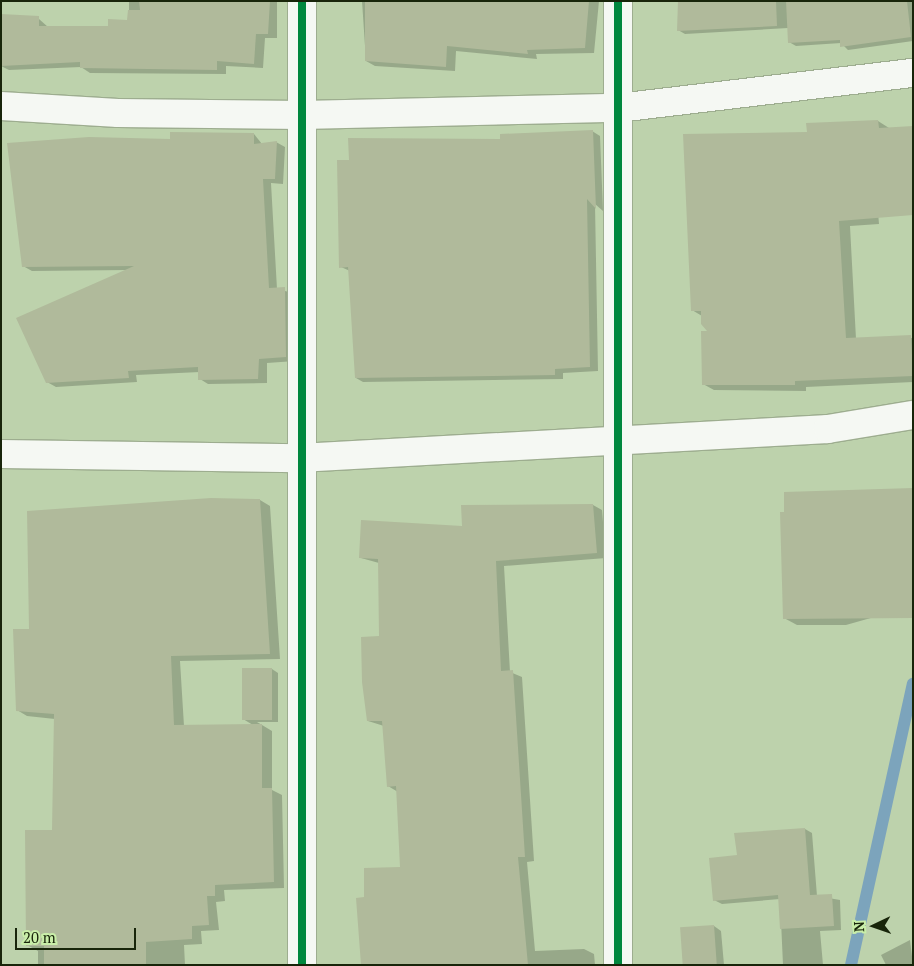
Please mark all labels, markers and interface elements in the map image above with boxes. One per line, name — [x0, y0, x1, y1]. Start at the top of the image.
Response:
north arrow — [849, 901, 899, 951]
scale bar — [18, 918, 139, 950]
text: N — [849, 921, 868, 933]
text: 20 m — [23, 927, 56, 947]

